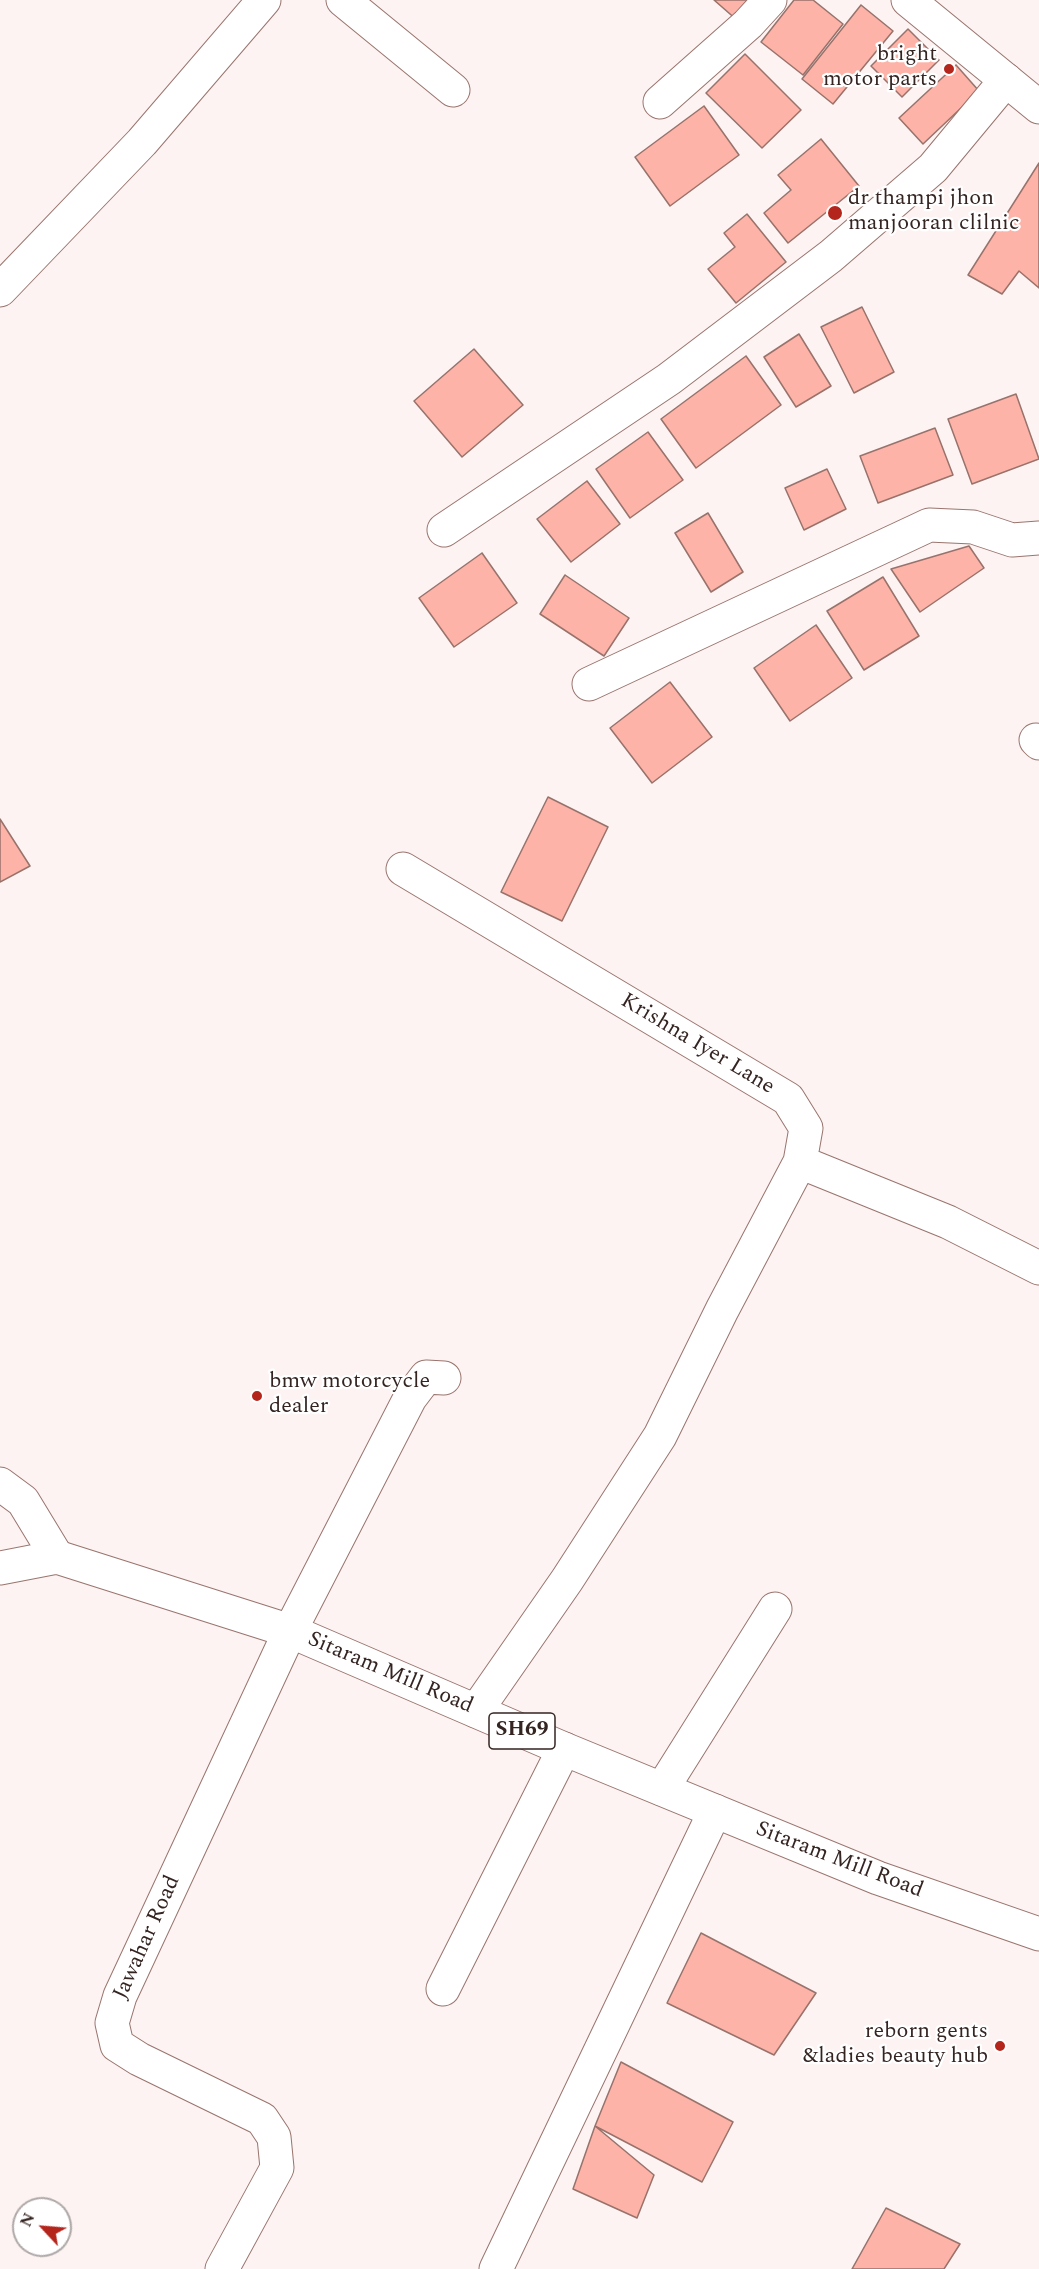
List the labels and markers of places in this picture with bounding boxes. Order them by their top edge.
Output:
place label: bright motor parts [823,43,937,94]
marker: bright motor parts [942,62,956,76]
place label: dr thampi jhon manjooran clilnic [848,187,1020,238]
marker: dr thampi jhon manjooran clilnic [826,204,844,222]
place label: bmw motorcycle dealer [269,1370,430,1422]
marker: bmw motorcycle dealer [250,1389,264,1403]
place label: reborn gents &ladies beauty hub [803,2020,988,2072]
marker: reborn gents &ladies beauty hub [993,2039,1007,2053]

